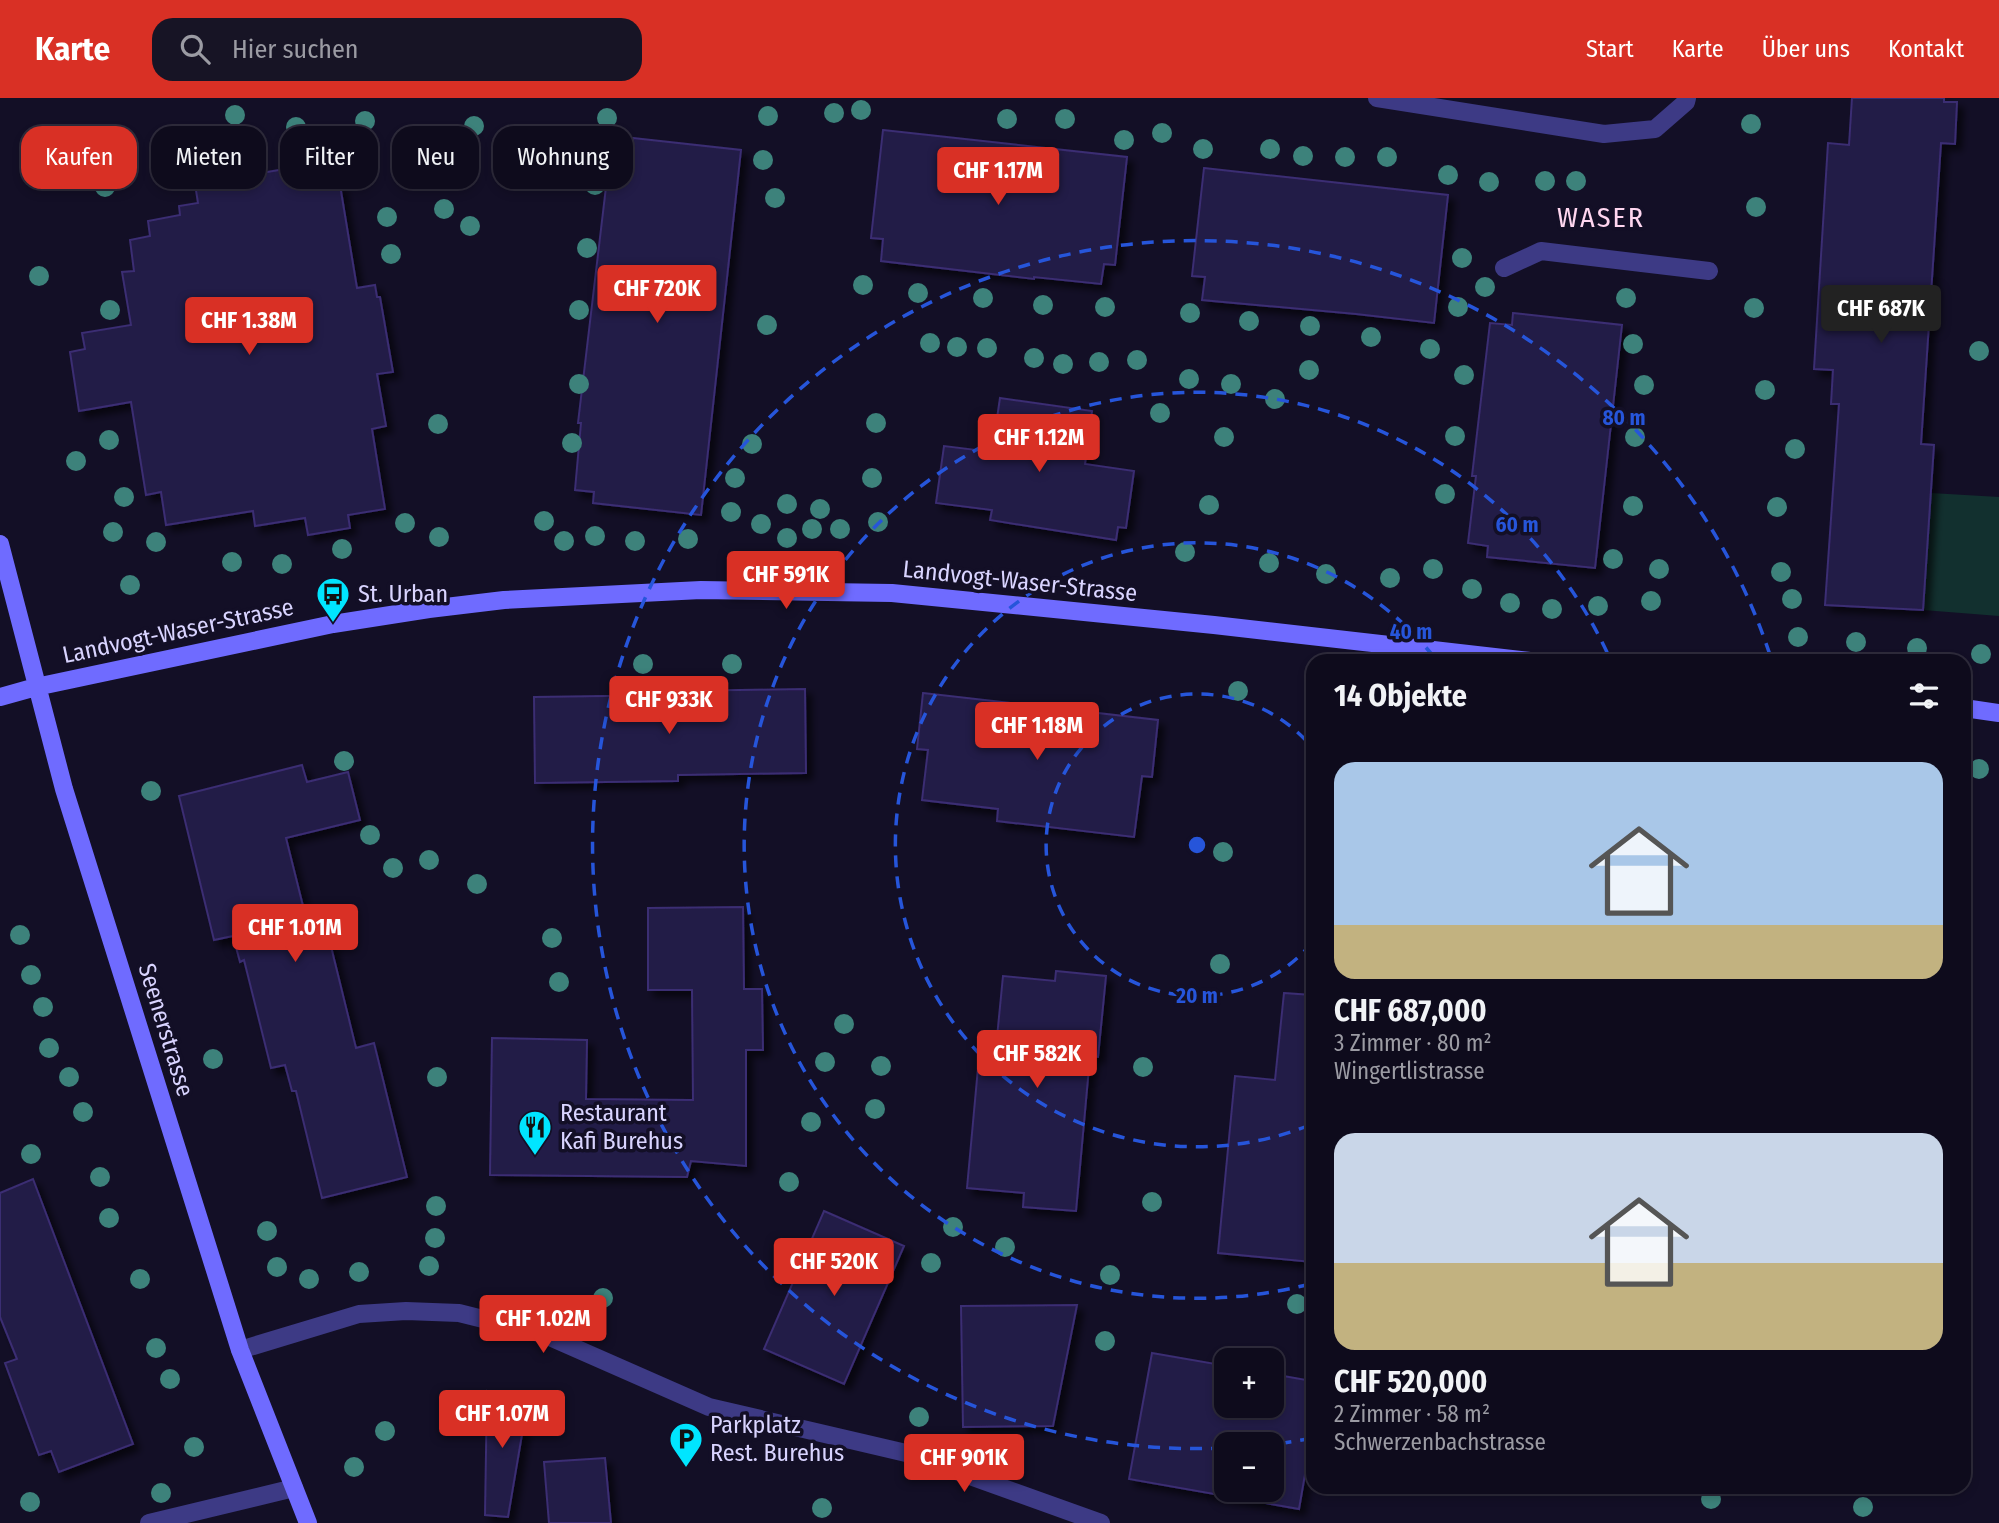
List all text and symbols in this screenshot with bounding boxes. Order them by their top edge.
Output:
search box [152,18,642,81]
text: Karte [35,29,110,69]
icon: search [176,30,214,68]
text: Hier suchen [232,34,359,65]
text: Start [1586,35,1634,63]
text: Karte [1672,35,1724,63]
text: Über uns [1762,35,1850,63]
text: Kontakt [1888,35,1964,63]
chip: Kaufen [21,126,137,189]
chip: Mieten [151,126,266,189]
chip: Filter [280,126,378,189]
chip: Neu [392,126,479,189]
chip: Wohnung [493,126,633,189]
pin: CHF 1.17M [918,148,1078,207]
text: CHF 1.17M [953,156,1043,184]
district label: WASER [1557,201,1645,234]
pin: CHF 720K [585,266,729,325]
text: CHF 720K [613,274,701,302]
pin: CHF 687K [1809,286,1953,345]
text: CHF 687K [1837,294,1925,322]
pin: CHF 1.38M [169,298,329,357]
text: CHF 1.38M [201,306,297,334]
text: 80 m [1603,405,1645,431]
pin: CHF 1.12M [959,414,1119,474]
text: CHF 1.12M [994,423,1084,451]
text: 60 m [1496,512,1538,538]
pin: CHF 591K [714,552,858,611]
street label: Landvogt-Waser-Strasse [901,555,1139,607]
text: CHF 591K [743,560,829,588]
bus stop icon: St. Urban [314,575,352,624]
place label: St. Urban [358,580,448,608]
street label: Landvogt-Waser-Strasse [60,593,296,669]
text: 40 m [1390,619,1432,645]
pin: CHF 933K [597,676,741,736]
icon: filters [1905,677,1943,715]
text: 14 Objekte [1334,678,1467,714]
text: CHF 933K [625,685,713,713]
pin: CHF 1.18M [957,702,1117,762]
text: CHF 1.18M [991,711,1083,739]
icon: home [1576,808,1702,934]
centre of rings [1185,833,1209,857]
pin: CHF 1.01M [215,904,375,964]
text: CHF 1.01M [248,913,342,941]
street label: Seenerstrasse [132,960,200,1100]
text: 20 m [1175,983,1218,1009]
text: CHF 687,000 [1334,993,1487,1029]
text: 3 Zimmer · 80 m² [1334,1029,1492,1057]
pin: CHF 582K [965,1030,1109,1090]
text: CHF 582K [993,1039,1081,1067]
text: Wingertlistrasse [1334,1057,1485,1085]
place label: Restaurant Kafi Burehus [560,1099,683,1155]
restaurant icon: Restaurant Kafi Burehus [516,1108,554,1157]
icon: home [1576,1179,1702,1305]
pin: CHF 520K [762,1238,906,1298]
text: CHF 520K [790,1247,878,1275]
pin: CHF 1.02M [463,1296,623,1355]
text: CHF 1.02M [495,1304,591,1332]
map controls [1214,1348,1284,1502]
button: + [1214,1348,1284,1418]
text: CHF 520,000 [1334,1364,1487,1400]
pin: CHF 1.07M [422,1390,582,1450]
text: CHF 1.07M [455,1399,549,1427]
text: 2 Zimmer · 58 m² [1334,1400,1490,1428]
place label: Parkplatz Rest. Burehus [710,1411,844,1467]
parking icon: Parkplatz Rest. Burehus [667,1420,705,1469]
text: Schwerzenbachstrasse [1334,1428,1546,1456]
button: − [1214,1432,1284,1502]
pin: CHF 901K [892,1434,1036,1494]
text: CHF 901K [920,1443,1008,1471]

